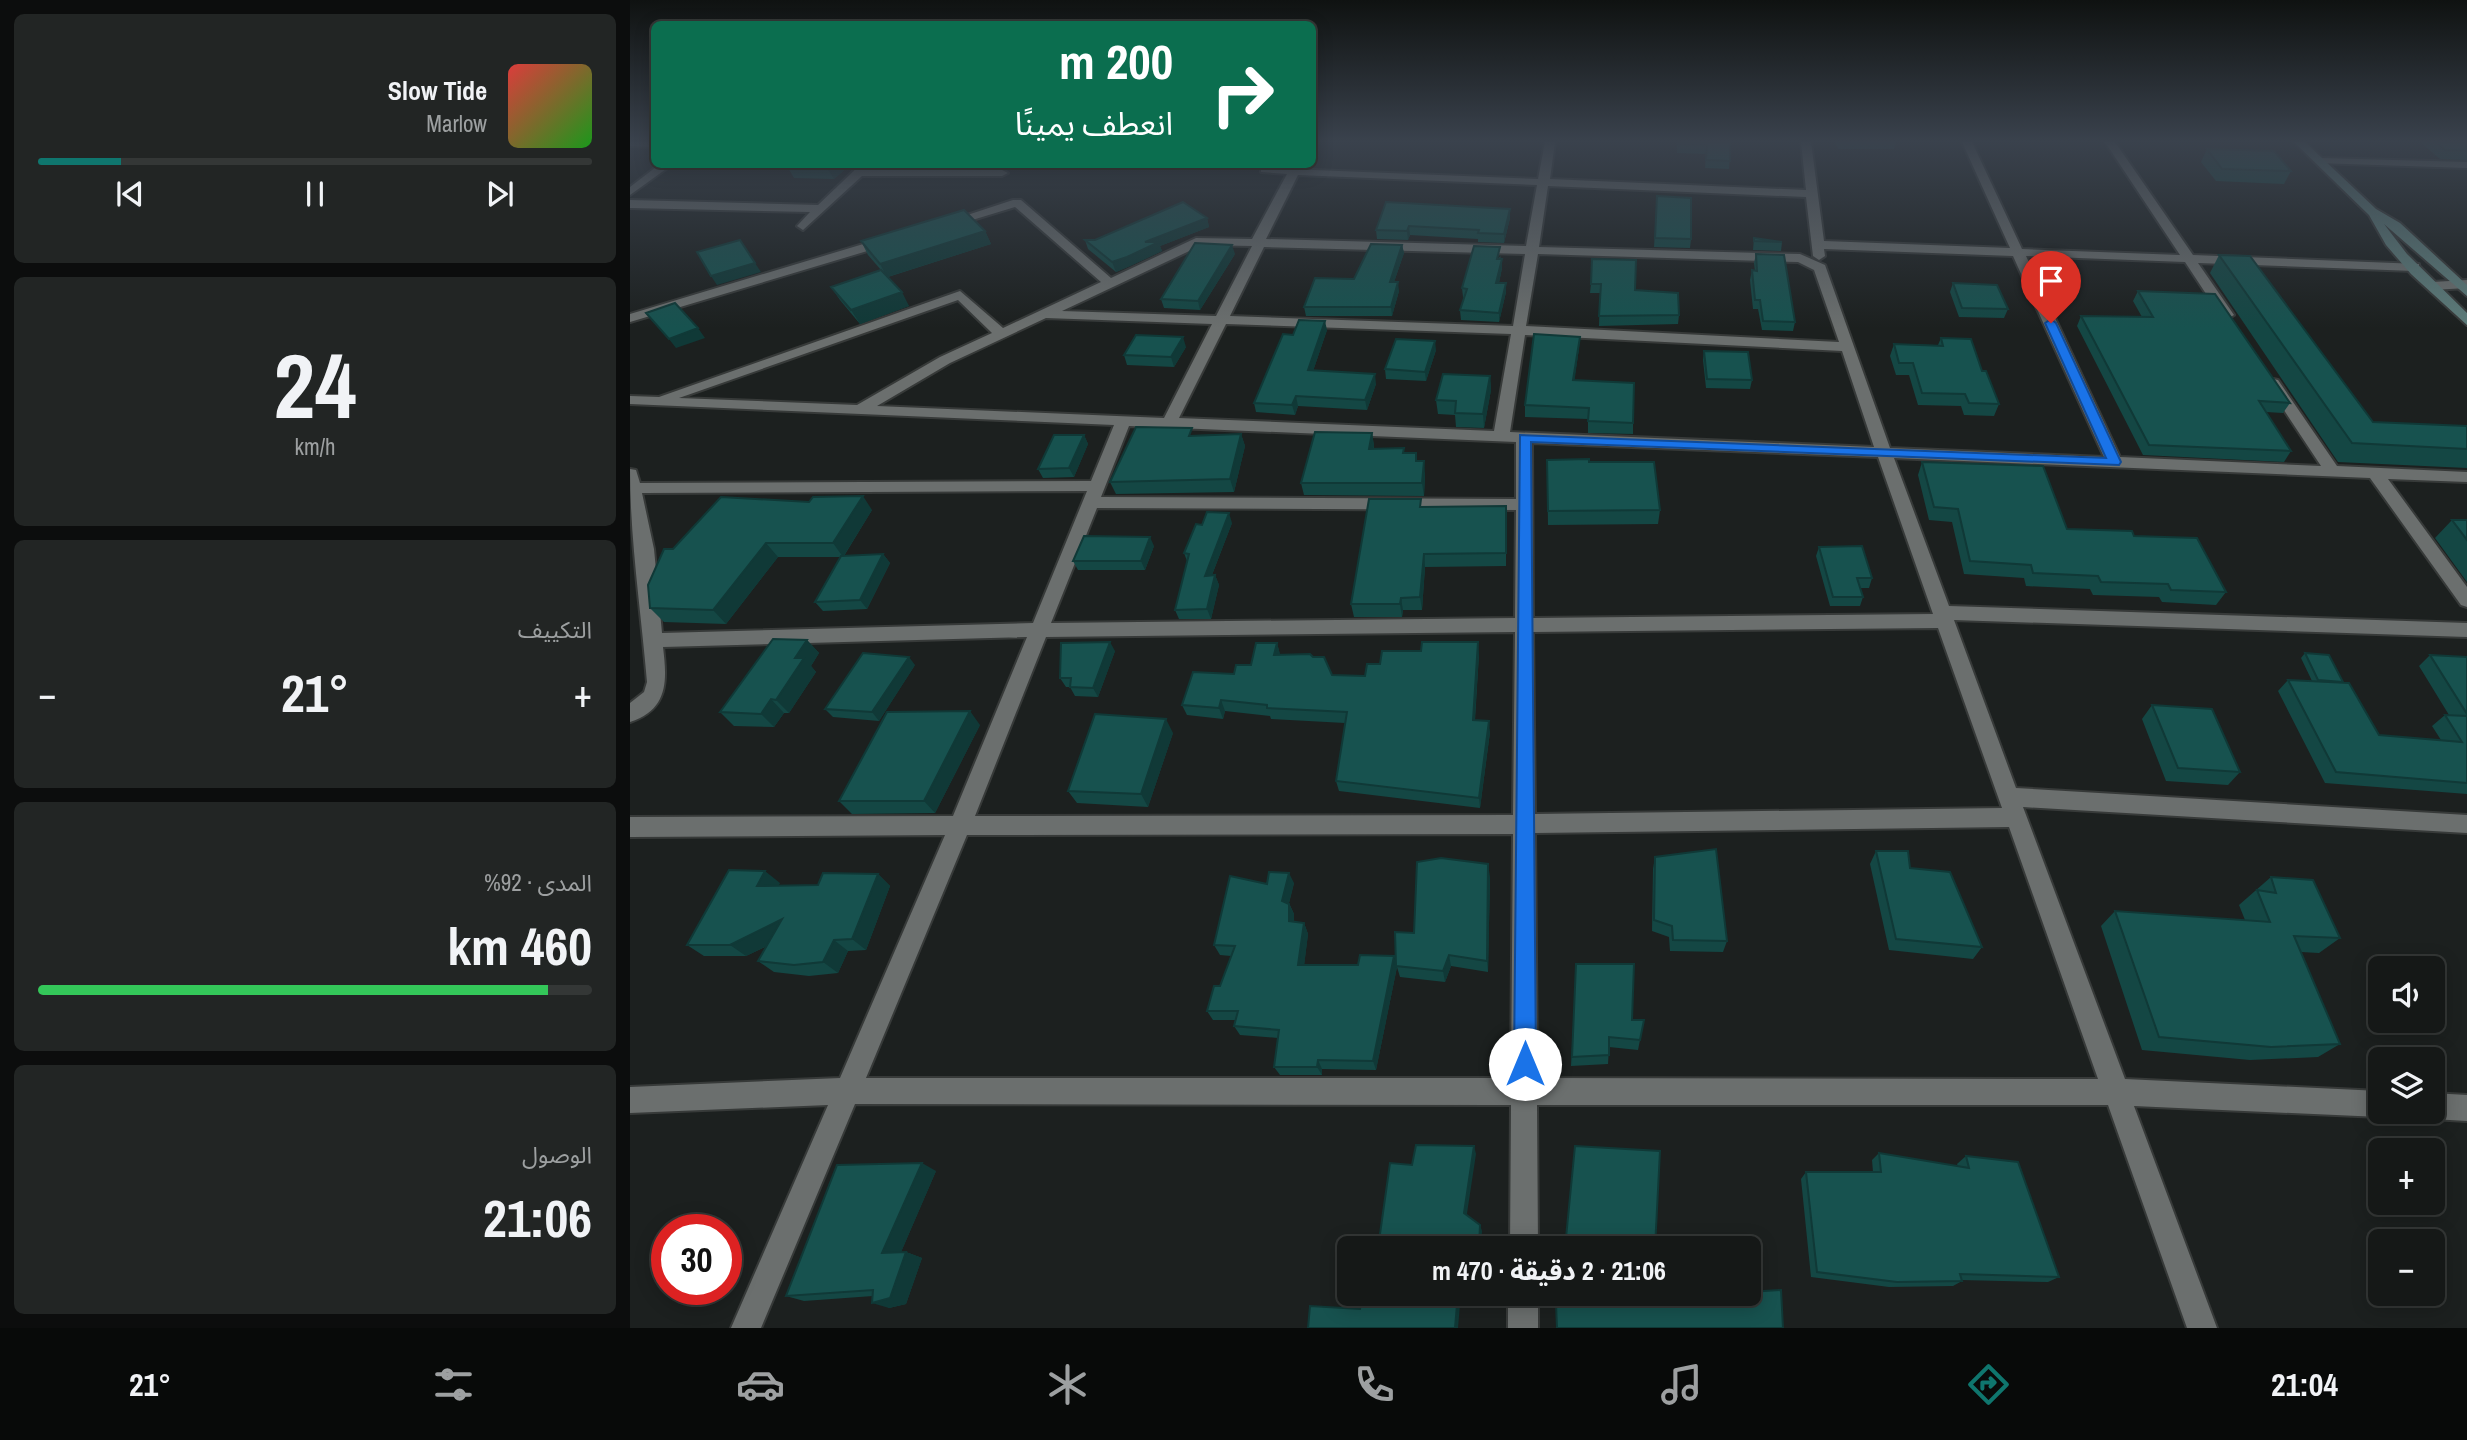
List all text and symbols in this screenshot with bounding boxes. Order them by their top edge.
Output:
text: 200 m [1059,28,1173,94]
icon: right [1197,49,1288,140]
text: Slow Tide [388,73,487,108]
text: انعطف يمينًا [1015,102,1173,145]
text: Marlow [426,108,487,139]
icon: previous [111,175,149,213]
icon: pause [296,175,334,213]
icon: next [481,175,519,213]
pin [2021,251,2081,323]
icon: arrive [2032,262,2070,300]
text: 24 [274,324,357,446]
text: km/h [295,431,335,462]
text: التكييف [518,614,592,645]
text: 21° [281,658,349,728]
text: − [38,668,56,719]
text: + [574,668,592,719]
text: المدى · 92% [484,867,592,898]
text: 460 km [447,911,592,981]
map controls [2368,956,2445,1306]
button: sound [2368,956,2445,1033]
position arrow [1488,1027,1562,1101]
button: layers [2368,1047,2445,1124]
button: + [2368,1138,2445,1215]
text: الوصول [522,1139,592,1170]
text: 21:06 [483,1183,592,1253]
speed limit sign: 30 [651,1214,742,1305]
button: − [2368,1229,2445,1306]
text: 21:06 · 2 دقيقة · 470 m [1432,1253,1666,1288]
icon: filters [429,1360,478,1409]
icon: car [736,1360,785,1409]
icon: climate [1043,1360,1092,1409]
icon: phone [1350,1360,1399,1409]
icon: music [1657,1360,1706,1409]
icon: directions [1964,1360,2013,1409]
text: 21° [129,1363,171,1406]
text: 21:04 [2271,1363,2338,1406]

